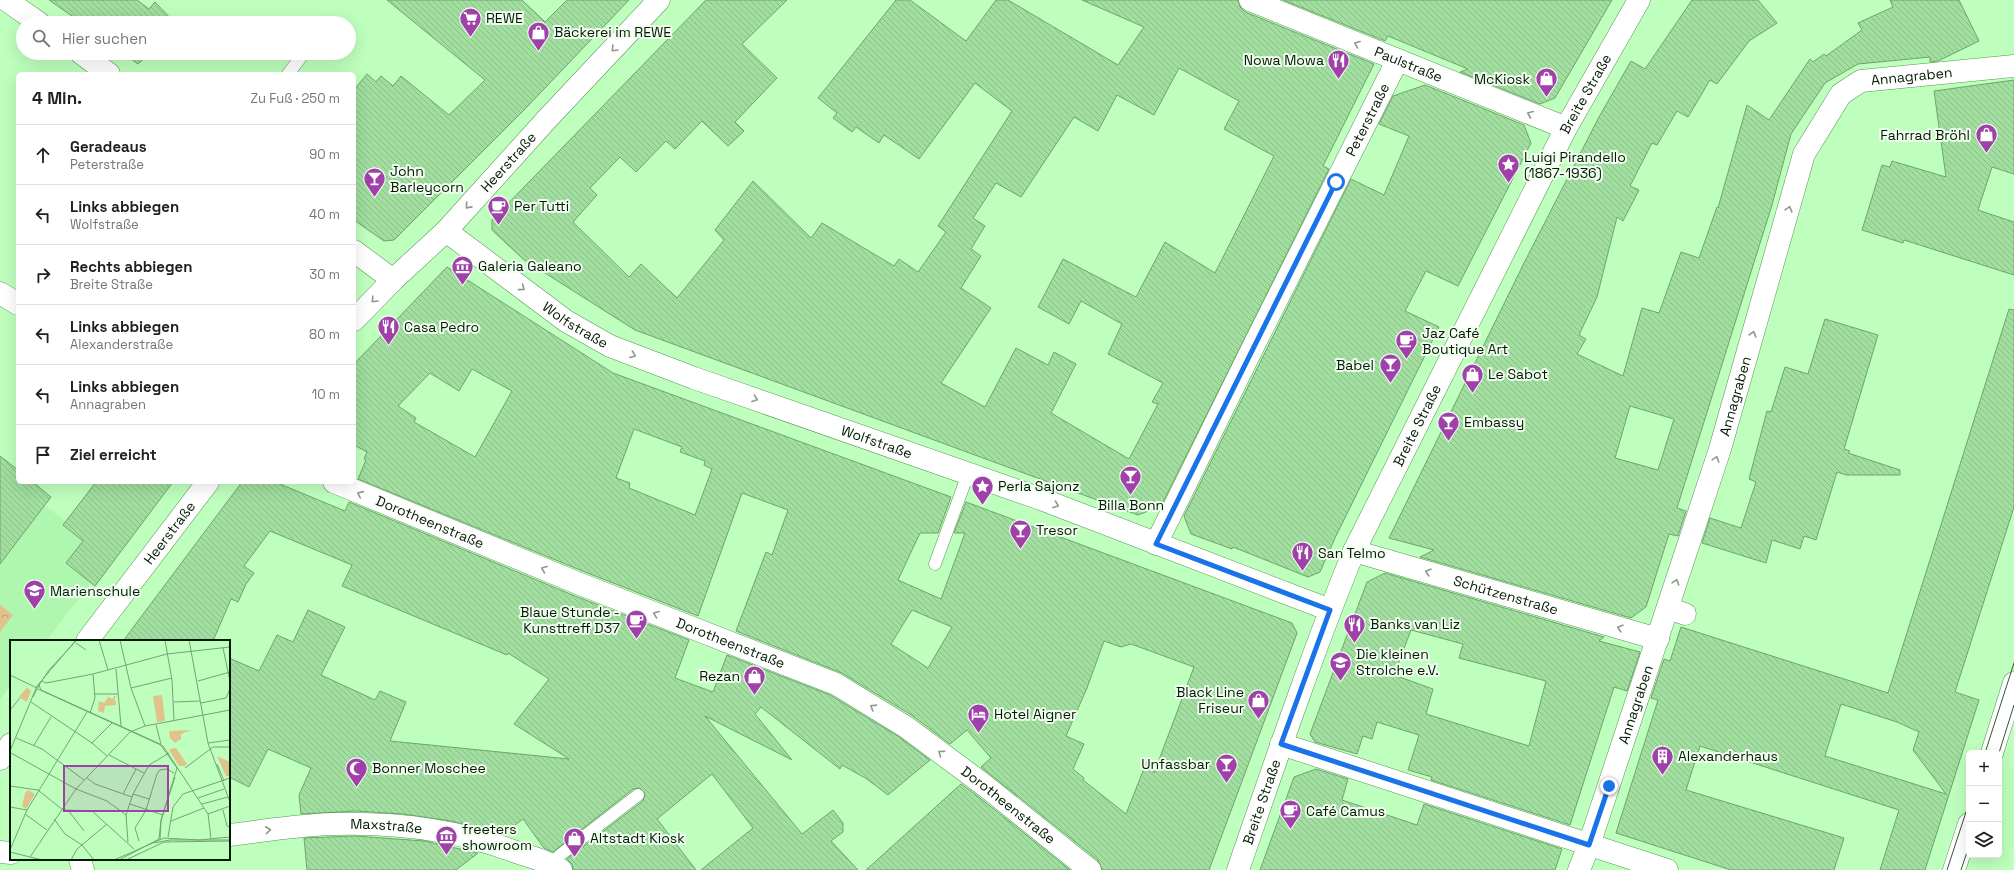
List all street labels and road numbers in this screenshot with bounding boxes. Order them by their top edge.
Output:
street label: Paulstraße [1372,42,1445,86]
street label: Breite Straße [1556,51,1615,137]
street label: Annagraben [1870,63,1953,89]
street label: Peterstraße [1341,80,1393,159]
street label: Heerstraße [477,128,540,196]
street label: Wolfstraße [539,298,611,352]
street label: Annagraben [1715,354,1755,438]
street label: Breite Straße [1389,381,1445,469]
street label: Wolfstraße [839,421,915,462]
street label: Dorotheenstraße [373,491,487,552]
street label: Heerstraße [140,498,199,568]
street label: Schützenstraße [1451,571,1560,619]
street label: Dorotheenstraße [674,613,788,672]
street label: Annagraben [1614,663,1657,746]
street label: Breite Straße [1238,757,1285,847]
street label: Dorotheenstraße [958,762,1059,848]
street label: Maxstraße [350,815,423,837]

